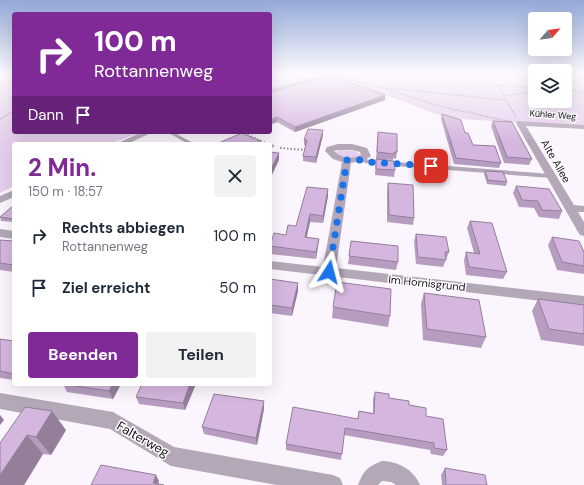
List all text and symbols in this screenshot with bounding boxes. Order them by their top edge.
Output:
north arrow [528,12,572,56]
map controls [528,12,572,108]
text: 100 m [94,23,177,60]
icon: right [28,28,80,80]
text: Rottannenweg [94,59,213,83]
button: layers [528,64,572,108]
icon: arrive [72,104,94,126]
text: Dann [28,105,64,125]
street label: Kühler Weg [529,107,577,123]
street label: Alte Allee [538,137,574,185]
pin [414,149,448,183]
text: 2 Min. [28,152,96,183]
button: close [214,155,256,197]
icon: arrive [420,155,442,177]
text: 150 m · 18:57 [28,183,103,200]
text: Rechts abbiegen [62,218,185,238]
icon: right [28,225,50,247]
text: 100 m [213,226,256,246]
text: Rottannenweg [62,238,148,255]
position arrow [308,251,350,293]
street label: Im Hornisgrund [388,272,466,294]
icon: arrive [28,277,50,299]
text: Ziel erreicht [62,278,151,298]
text: 50 m [219,278,256,298]
button: Beenden [28,332,138,378]
button: Teilen [146,332,256,378]
street label: Falterweg [114,417,172,461]

